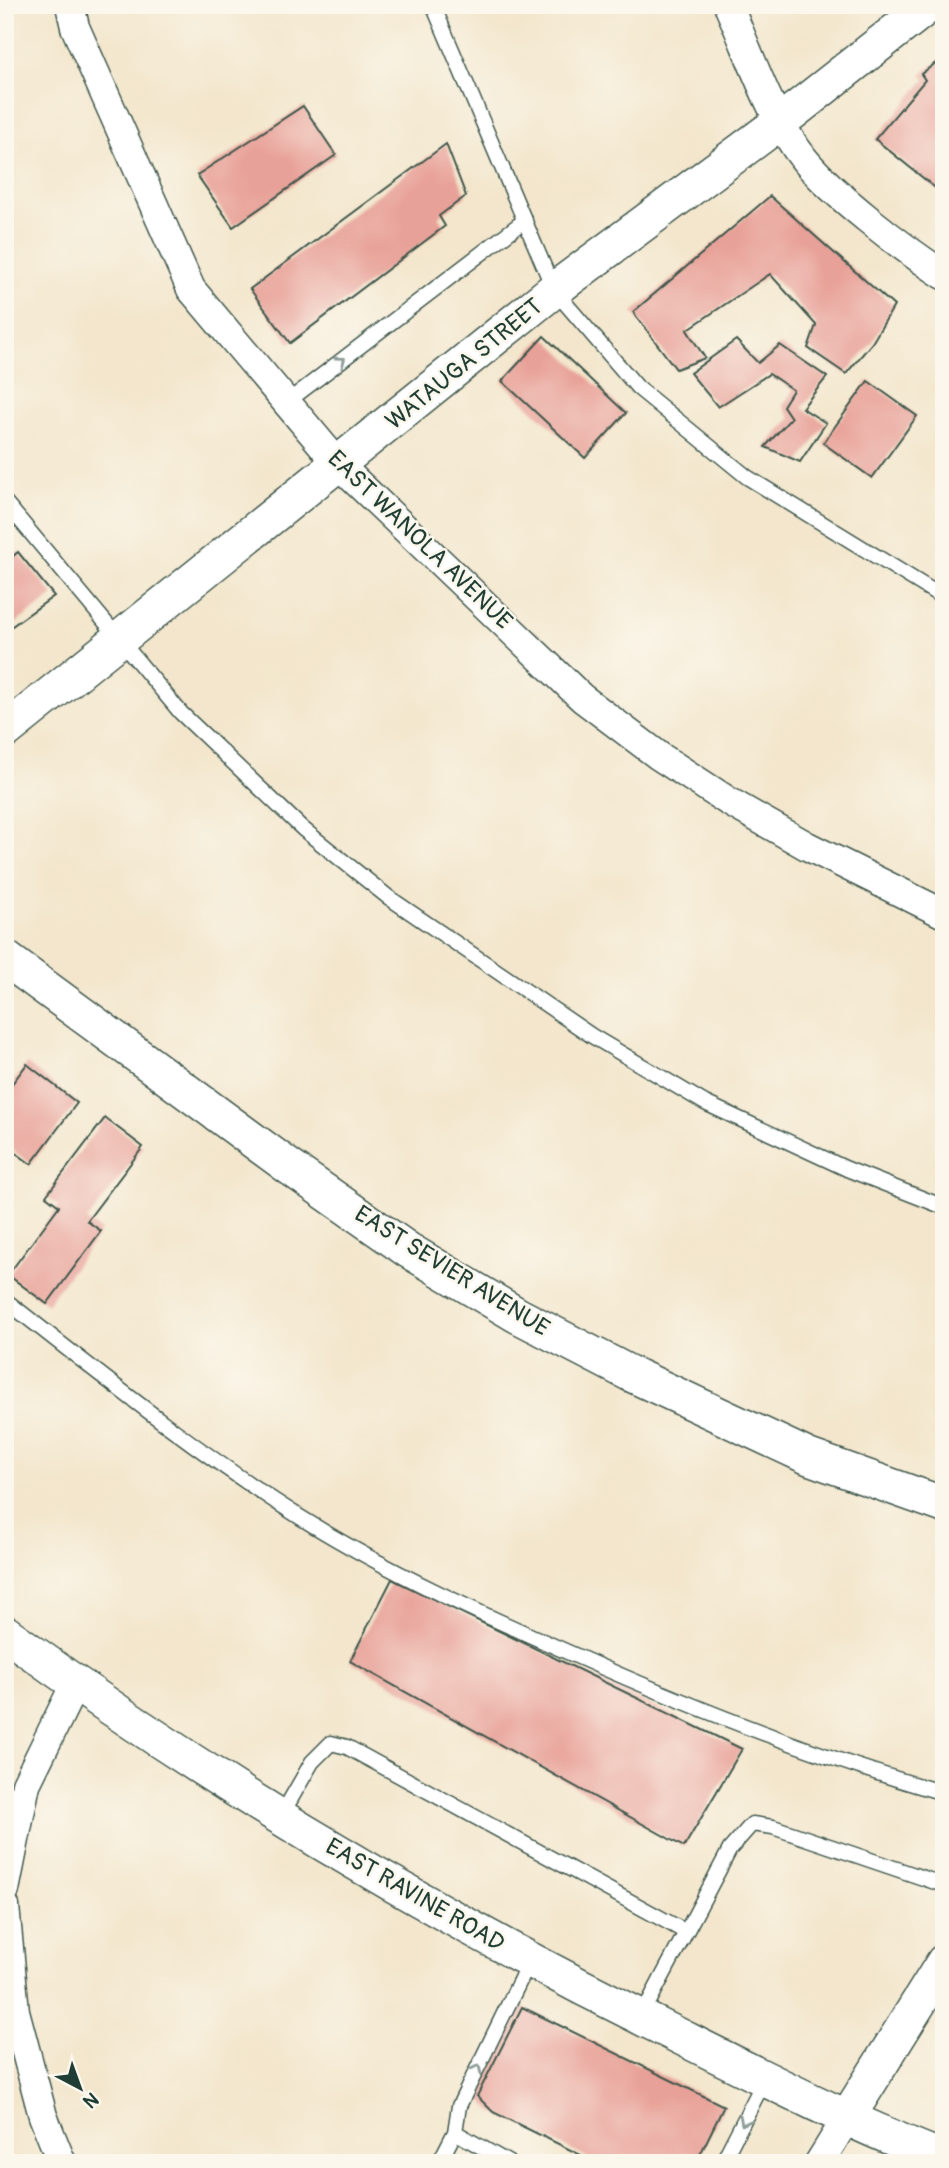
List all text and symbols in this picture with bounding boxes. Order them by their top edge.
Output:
street label: WATAUGA STREET [380,292,548,436]
one-way arrow [333,356,346,369]
street label: EAST WANOLA AVENUE [322,444,518,636]
street label: EAST SEVIER AVENUE [349,1199,555,1343]
street label: EAST RAVINE ROAD [320,1832,510,1958]
north arrow [46,2052,116,2122]
one-way arrow [468,2064,482,2076]
text: N [78,2087,103,2113]
one-way arrow [738,2114,752,2126]

